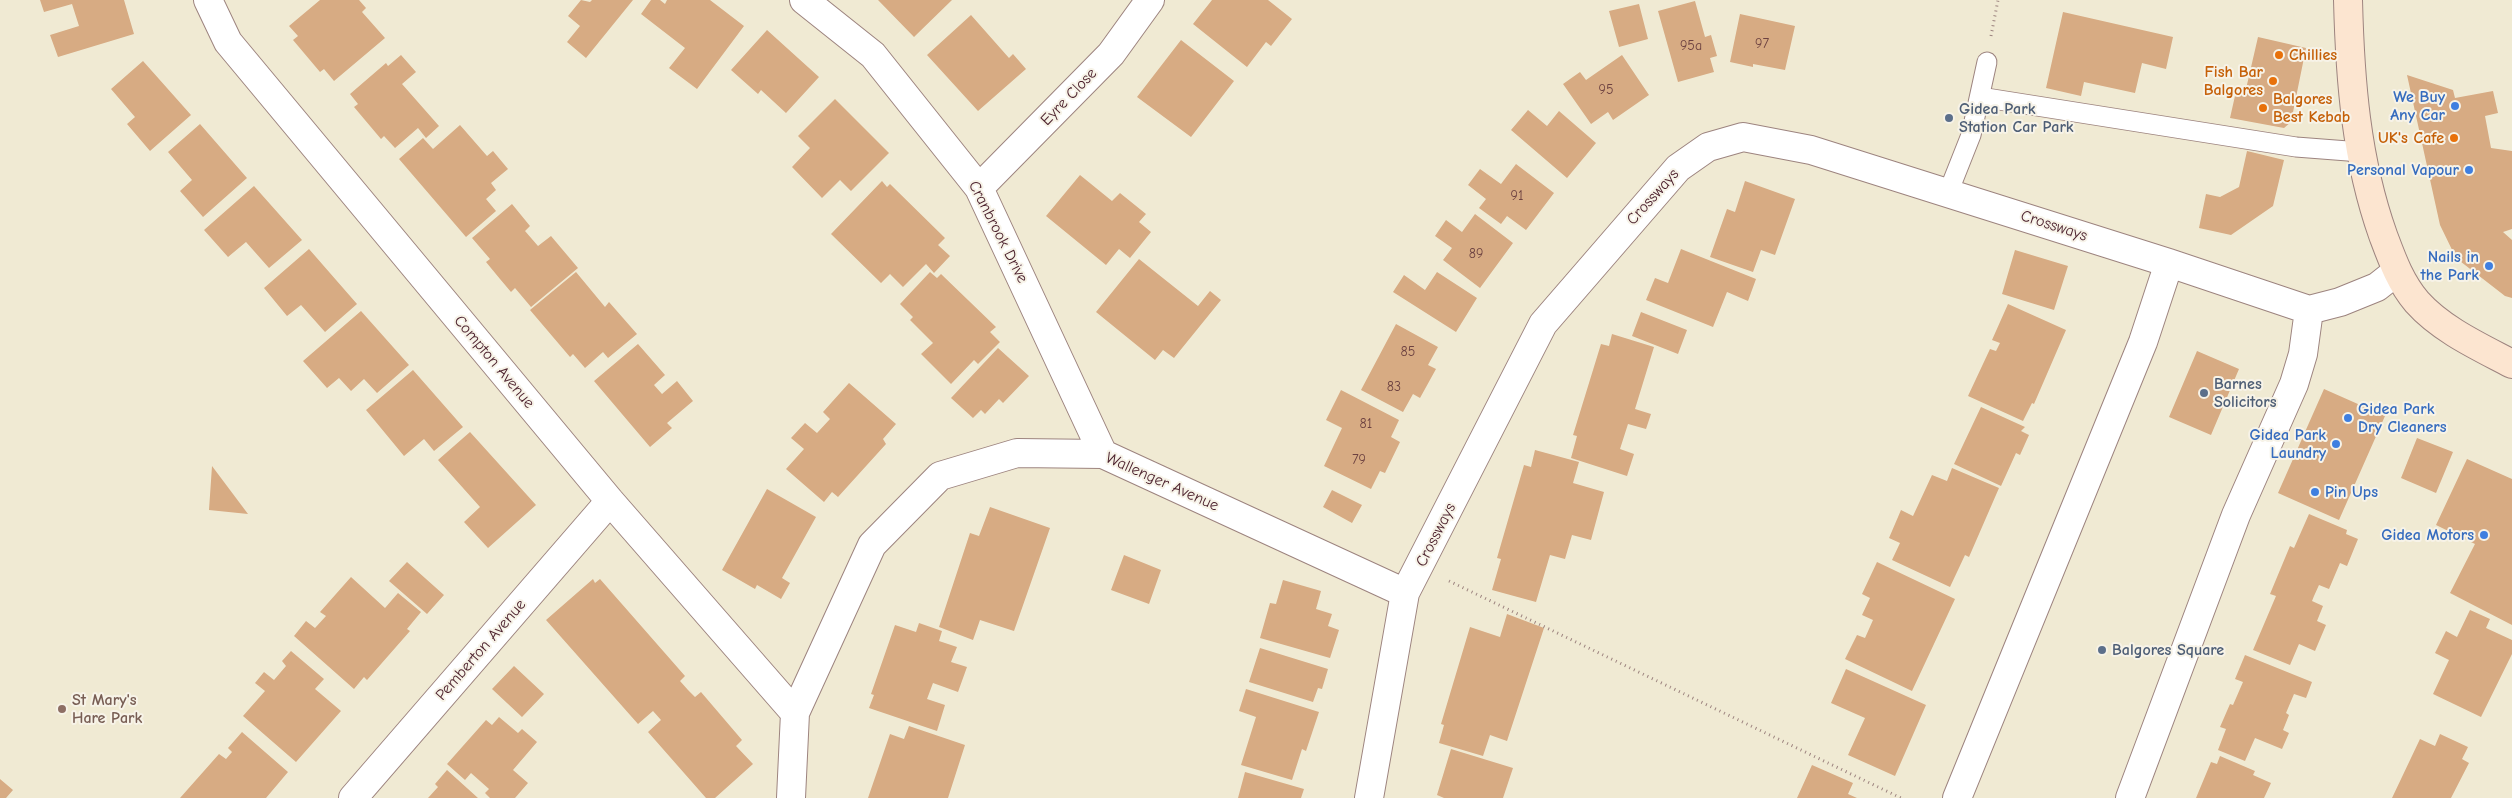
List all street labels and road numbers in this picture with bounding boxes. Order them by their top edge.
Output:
street label: Eyre Close [1037,64,1101,130]
street label: Crossways [1623,165,1683,229]
street label: Cranbrook Drive [964,178,1032,286]
street label: Crossways [2018,206,2090,246]
street label: Compton Avenue [450,312,538,412]
street label: Wallenger Avenue [1102,448,1222,516]
street label: Crossways [1412,500,1460,570]
street label: Pemberton Avenue [432,595,530,705]

